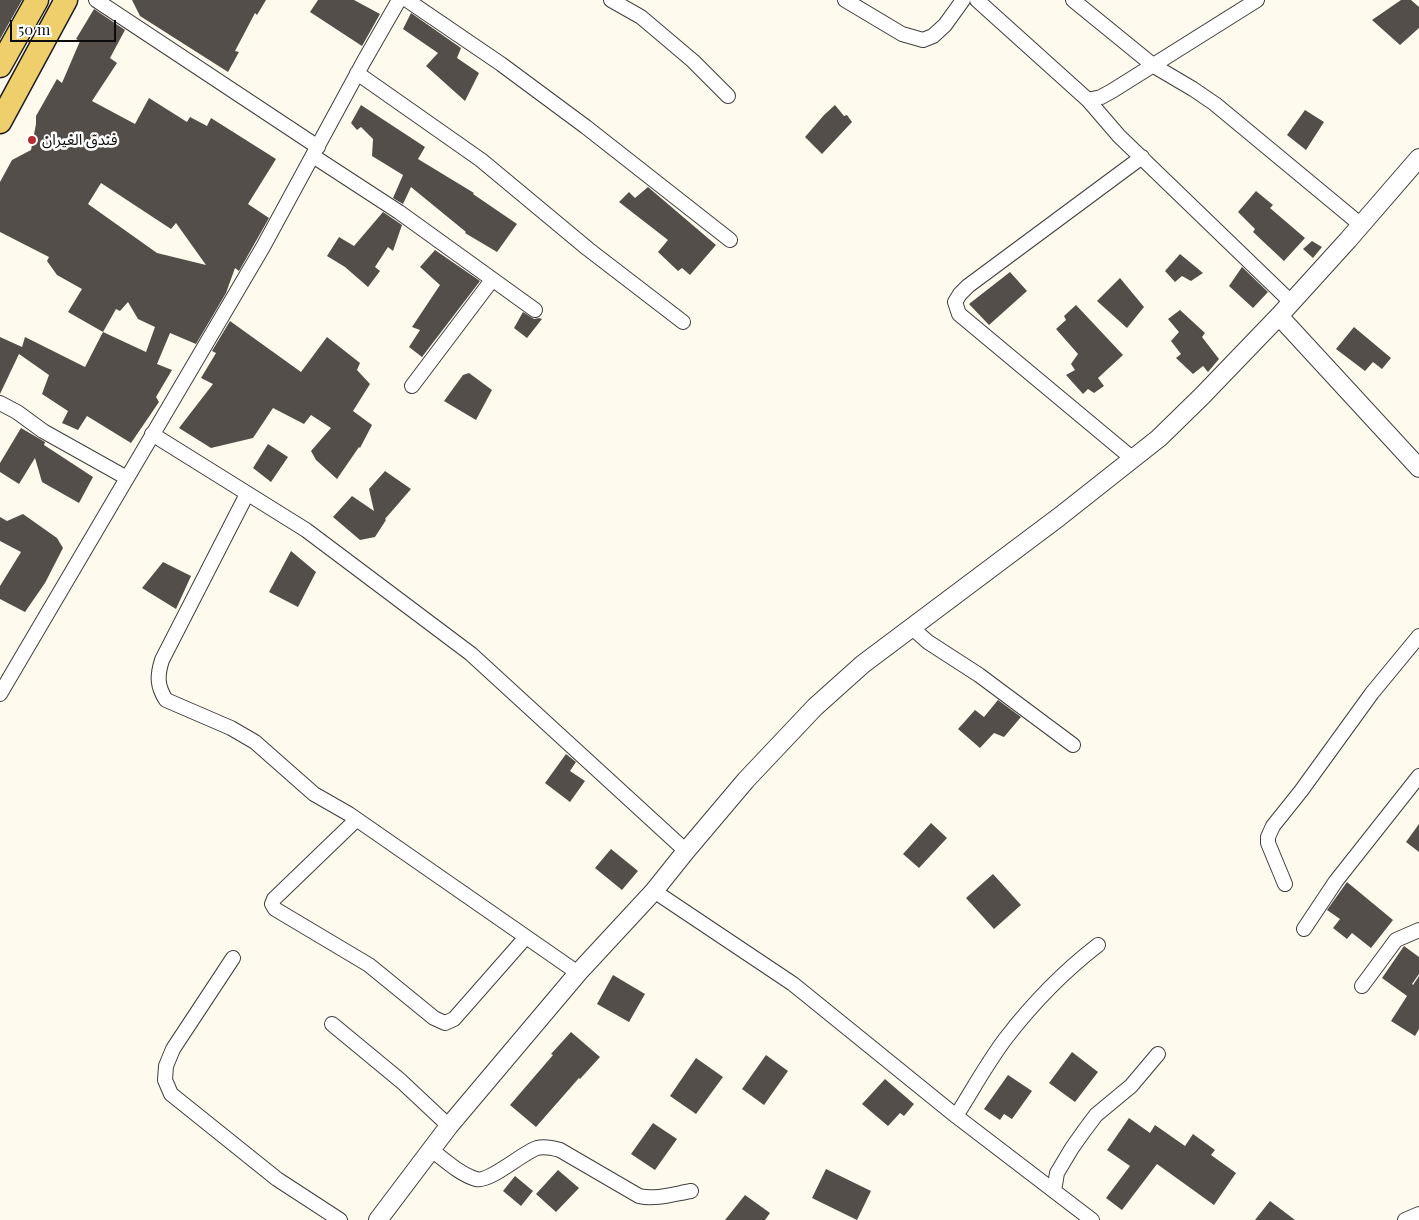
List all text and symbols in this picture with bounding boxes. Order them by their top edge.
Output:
scale bar [12,10,119,42]
text: 50 m [18,19,50,39]
place label: فندق الغيران [42,131,117,149]
marker: فندق الغيران [26,134,38,146]

